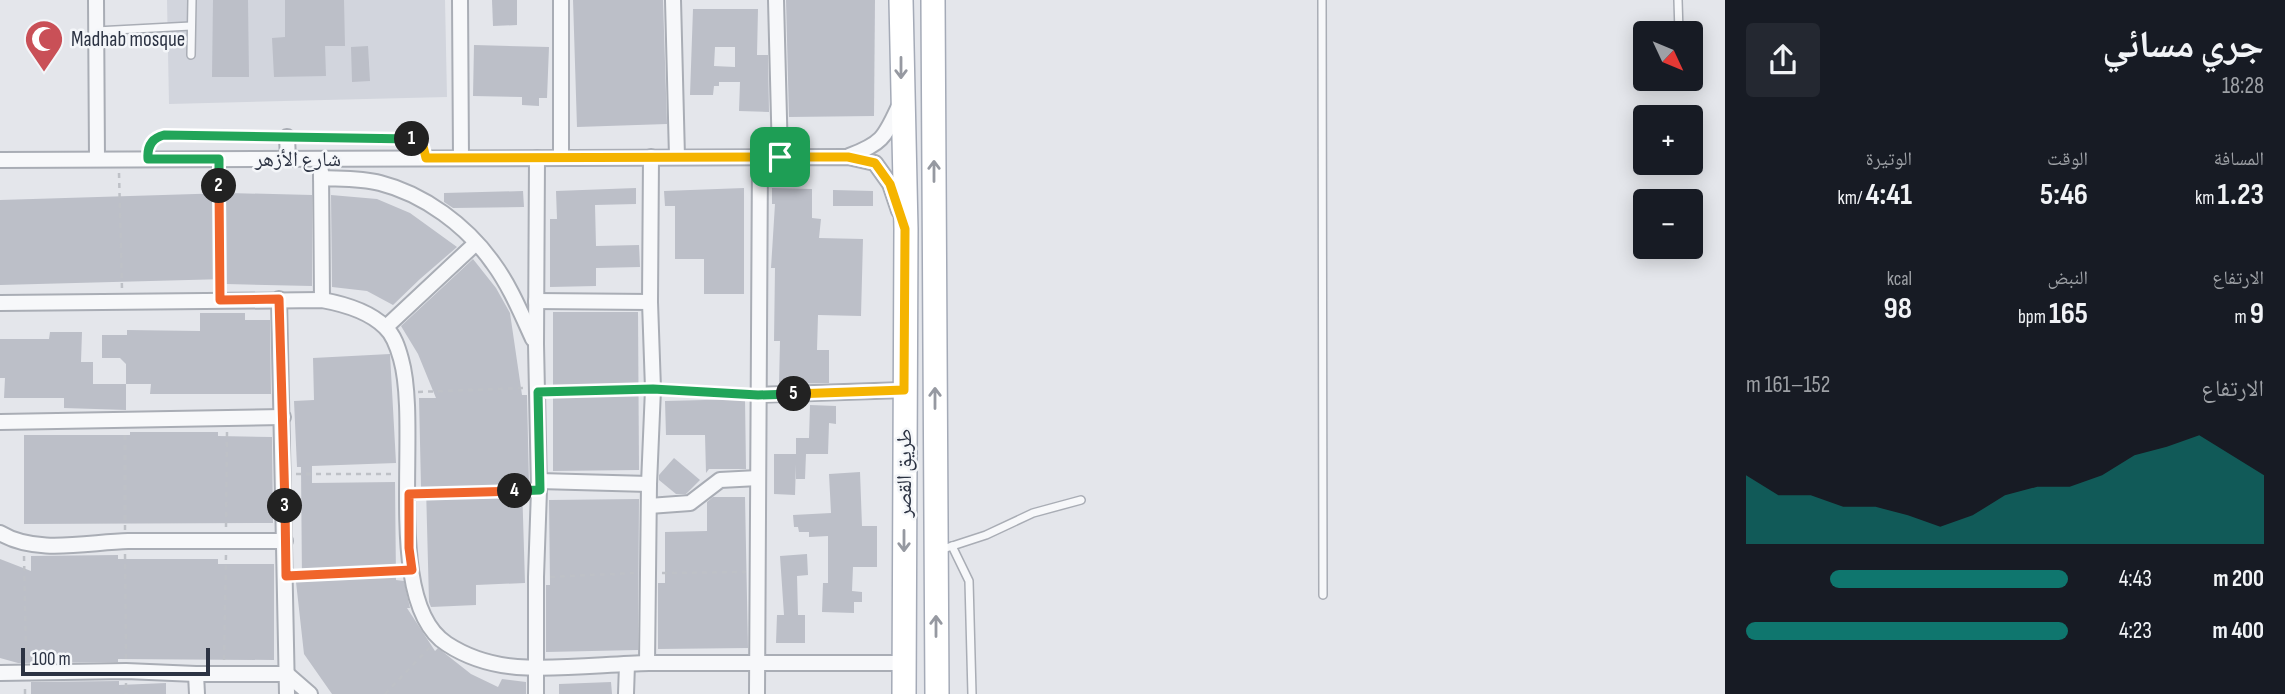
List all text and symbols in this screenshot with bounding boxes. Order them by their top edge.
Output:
mosque icon: Madhab mosque [23,18,65,73]
north arrow [1633,21,1703,91]
map controls [1633,21,1703,259]
button: share [1746,23,1820,97]
text: جري مسائي [2102,23,2264,68]
place label: Madhab mosque [71,27,185,52]
one-way arrow [895,56,908,79]
text: 18:28 [2222,72,2264,100]
button: + [1633,105,1703,175]
pin: 1 [394,122,430,156]
text: 1 [408,127,415,150]
pin [750,127,810,187]
icon: arrive [761,138,799,176]
street label: شارع الأزهر [254,147,341,172]
text: الوتيرة [1866,148,1912,171]
text: الوقت [2047,148,2088,171]
text: المسافة [2214,148,2264,171]
one-way arrow [927,160,941,183]
pin: 2 [202,168,236,204]
text: 2 [214,174,223,197]
text: 4:41 [1866,177,1912,213]
text: 5:46 [2040,177,2088,213]
text: 1.23 [2217,177,2264,213]
text: /km [1838,187,1866,210]
text: km [2195,187,2217,210]
button: − [1633,189,1703,259]
text: النبض [2047,267,2088,290]
text: الارتفاع [2212,267,2264,290]
text: kcal [1887,268,1912,291]
text: 98 [1884,291,1912,327]
text: 165 [2049,296,2088,332]
text: 9 [2250,296,2264,332]
text: bpm [2018,306,2049,329]
text: m [2235,306,2250,329]
text: 152–161 m [1746,371,1830,399]
text: الارتفاع [2201,375,2264,403]
pin: 5 [776,376,812,412]
text: 5 [789,382,798,405]
one-way arrow [928,387,942,410]
street label: طريق القصر [892,429,917,518]
pin: 4 [498,474,532,508]
text: 4 [510,479,519,502]
pin: 3 [268,489,302,524]
text: 3 [280,494,289,517]
one-way arrow [897,529,911,552]
text: 4:43 [2119,565,2152,593]
text: 200 m [2213,565,2264,593]
one-way arrow [929,615,943,638]
text: 4:23 [2119,617,2152,645]
text: 400 m [2213,617,2264,645]
scale bar [21,645,210,677]
text: 100 m [32,648,71,671]

